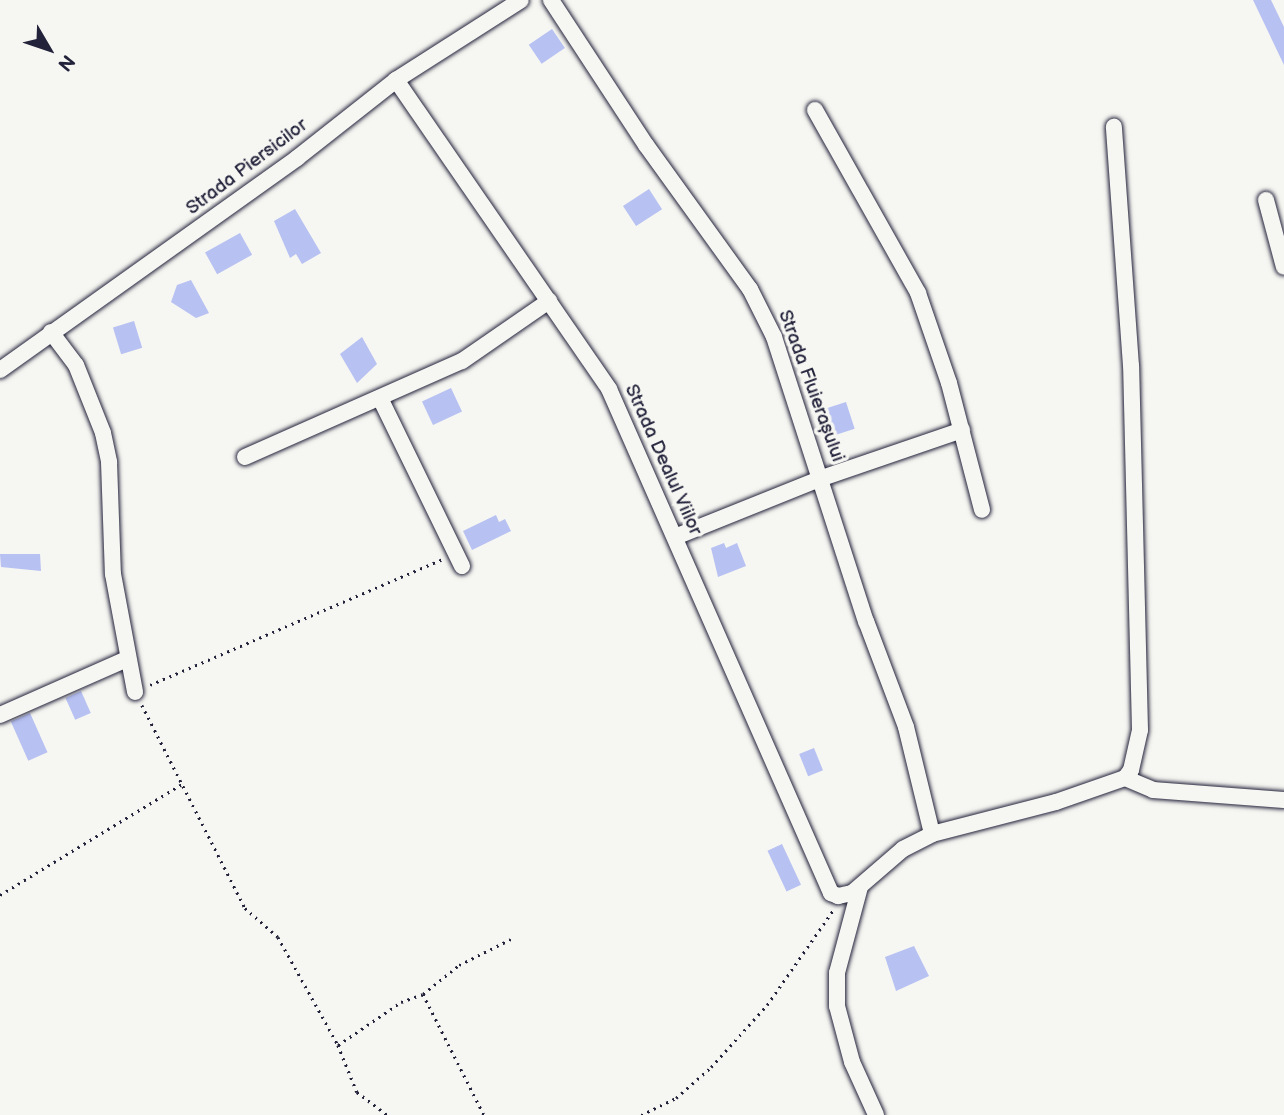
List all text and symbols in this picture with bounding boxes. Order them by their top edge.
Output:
north arrow [14,14,84,84]
text: N [52,50,79,75]
street label: Strada Piersicilor [182,114,312,220]
street label: Strada Fluierașului [773,307,849,465]
street label: Strada Dealul Viilor [619,381,707,539]

